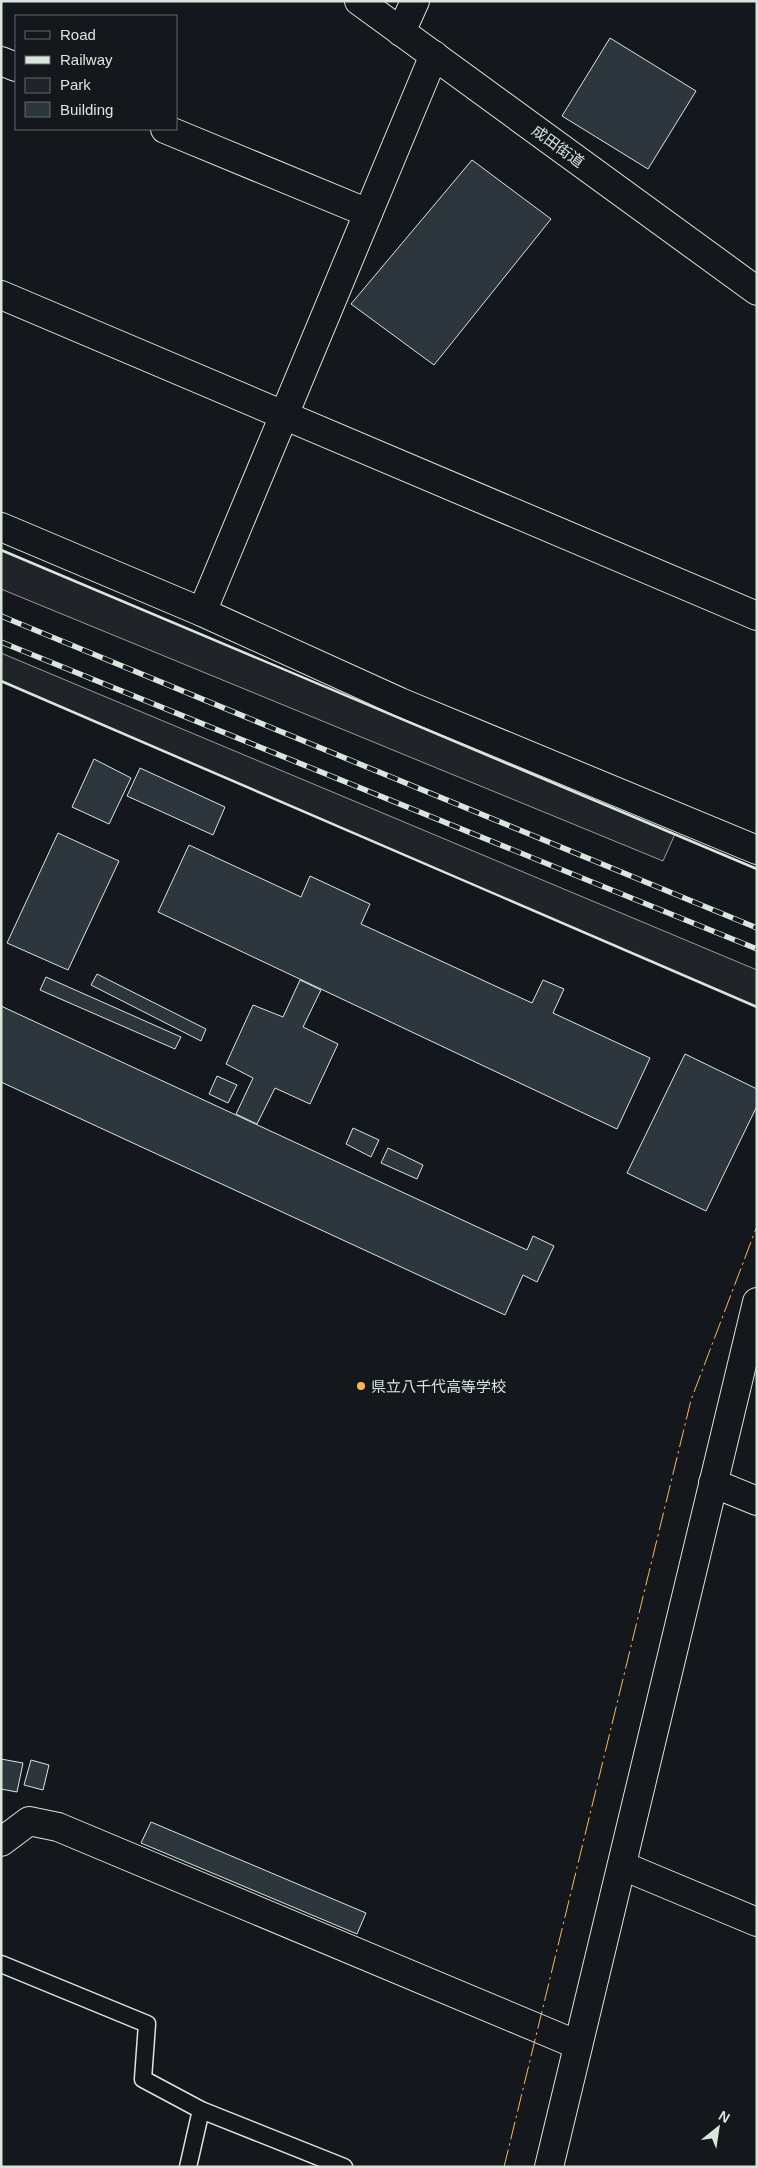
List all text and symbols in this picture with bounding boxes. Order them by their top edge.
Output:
legend [15,15,178,130]
text: Road [60,26,96,43]
text: Railway [60,51,113,68]
text: Park [60,76,91,93]
text: Building [60,101,113,118]
street label: 成田街道 [529,121,587,171]
place label: 県立八千代高等学校 [371,1378,506,1395]
marker: 県立八千代高等学校 [355,1380,367,1392]
north arrow [693,2103,743,2153]
text: N [716,2107,733,2126]

